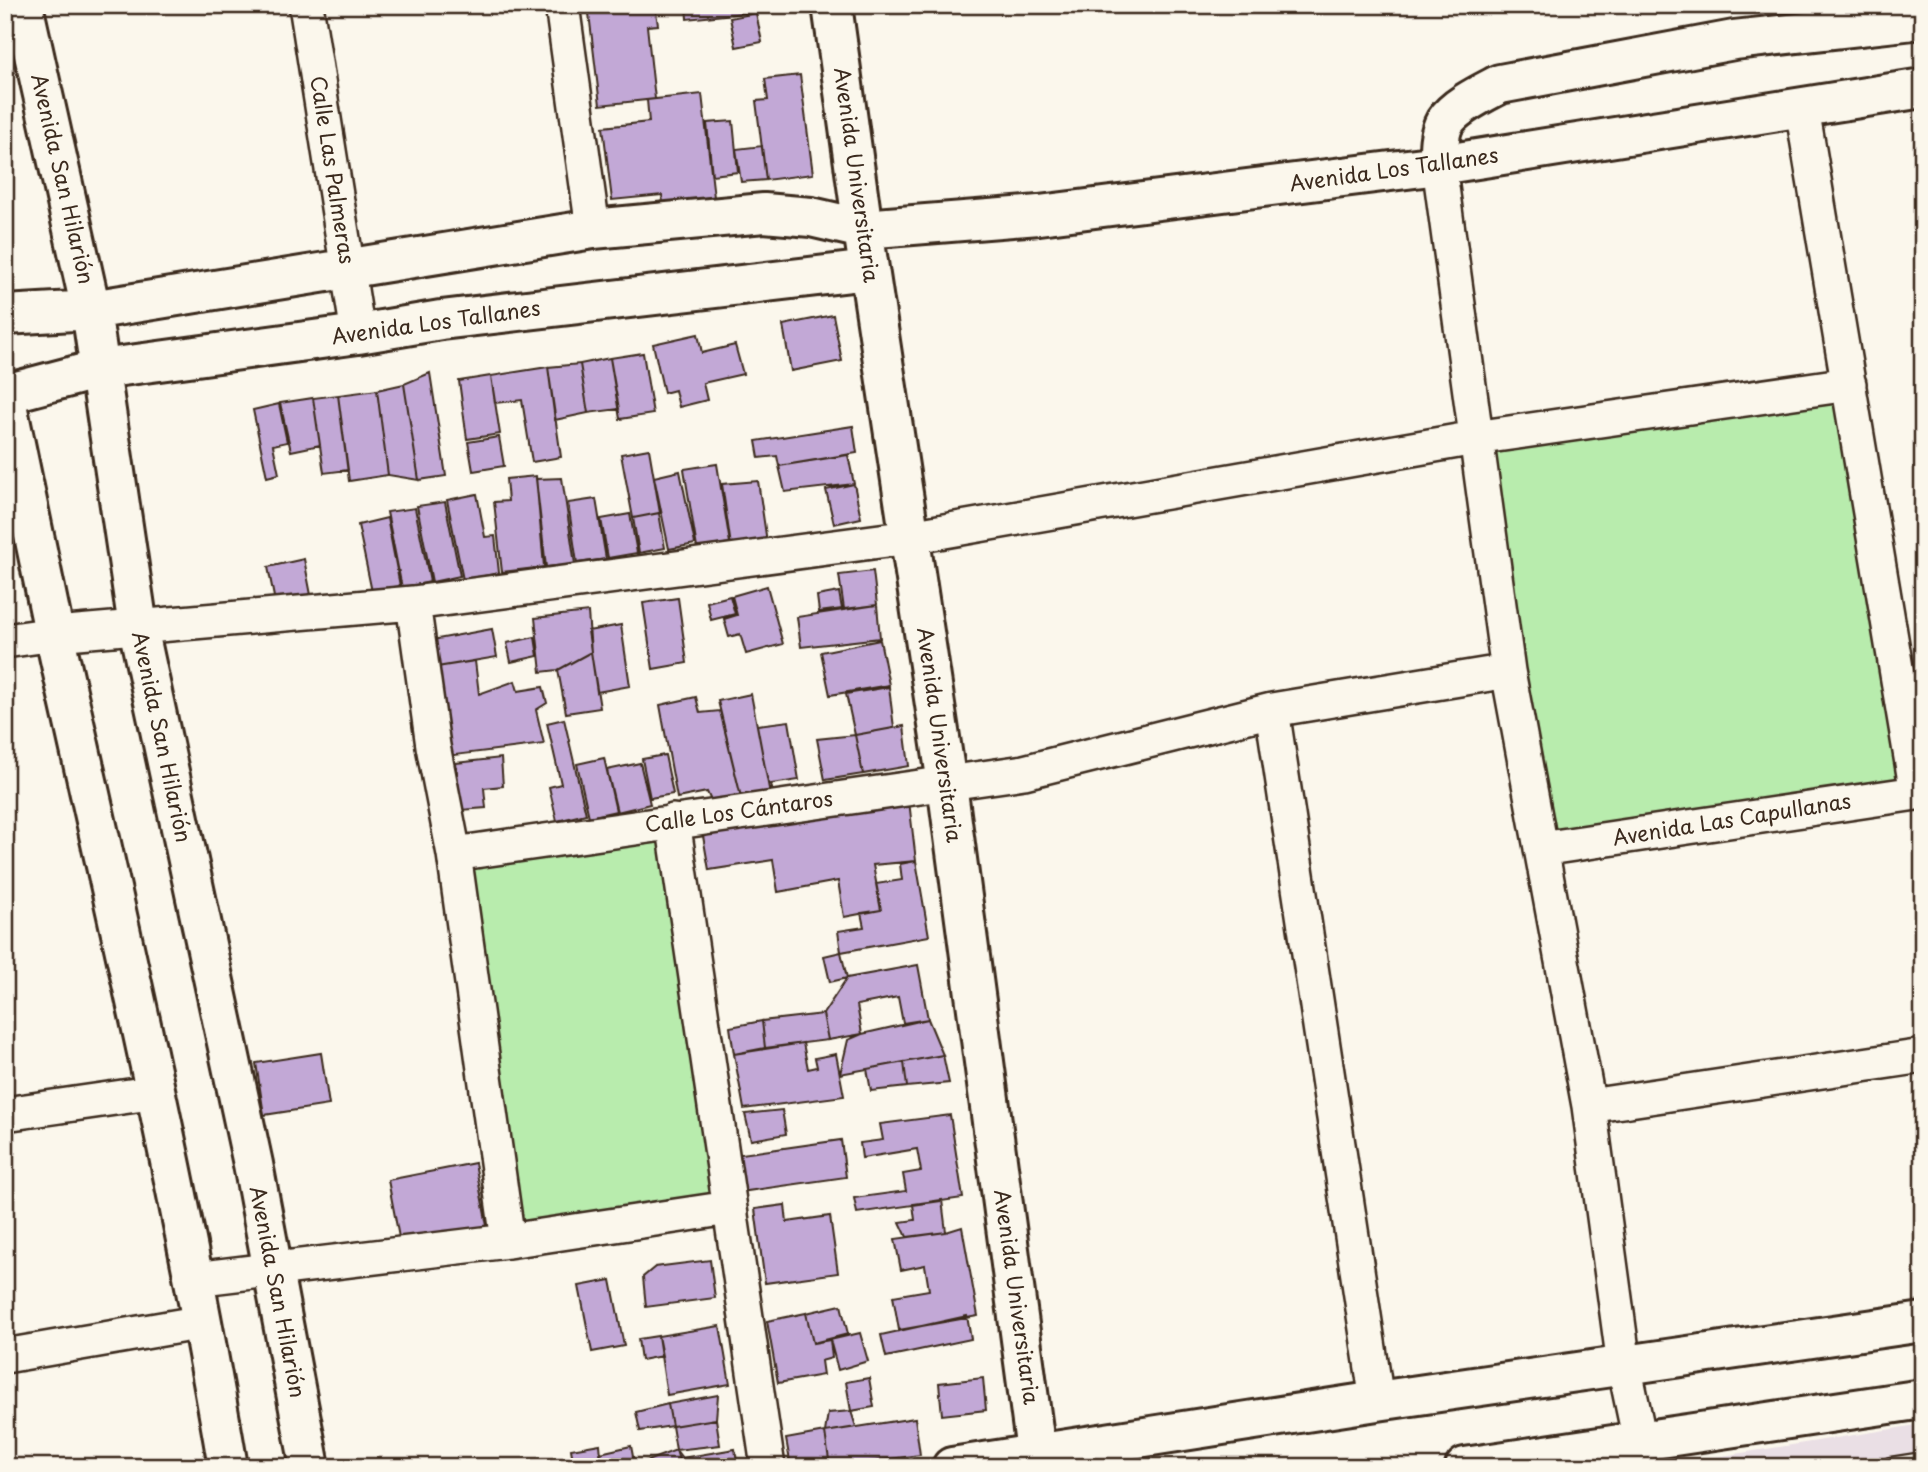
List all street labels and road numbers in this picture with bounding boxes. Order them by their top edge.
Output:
street label: Avenida Universitaria [827,65,889,285]
street label: Avenida San Hilarión [24,70,104,287]
street label: Calle Las Palmeras [303,73,365,266]
street label: Avenida Los Tallanes [1287,138,1500,199]
street label: Avenida Los Tallanes [329,291,542,352]
street label: Avenida Universitaria [910,625,972,845]
street label: Avenida San Hilarión [125,628,201,845]
street label: Calle Los Cántaros [643,781,835,839]
street label: Avenida Las Capullanas [1610,783,1853,853]
street label: Avenida San Hilarión [243,1183,315,1400]
street label: Avenida Universitaria [987,1187,1049,1407]

